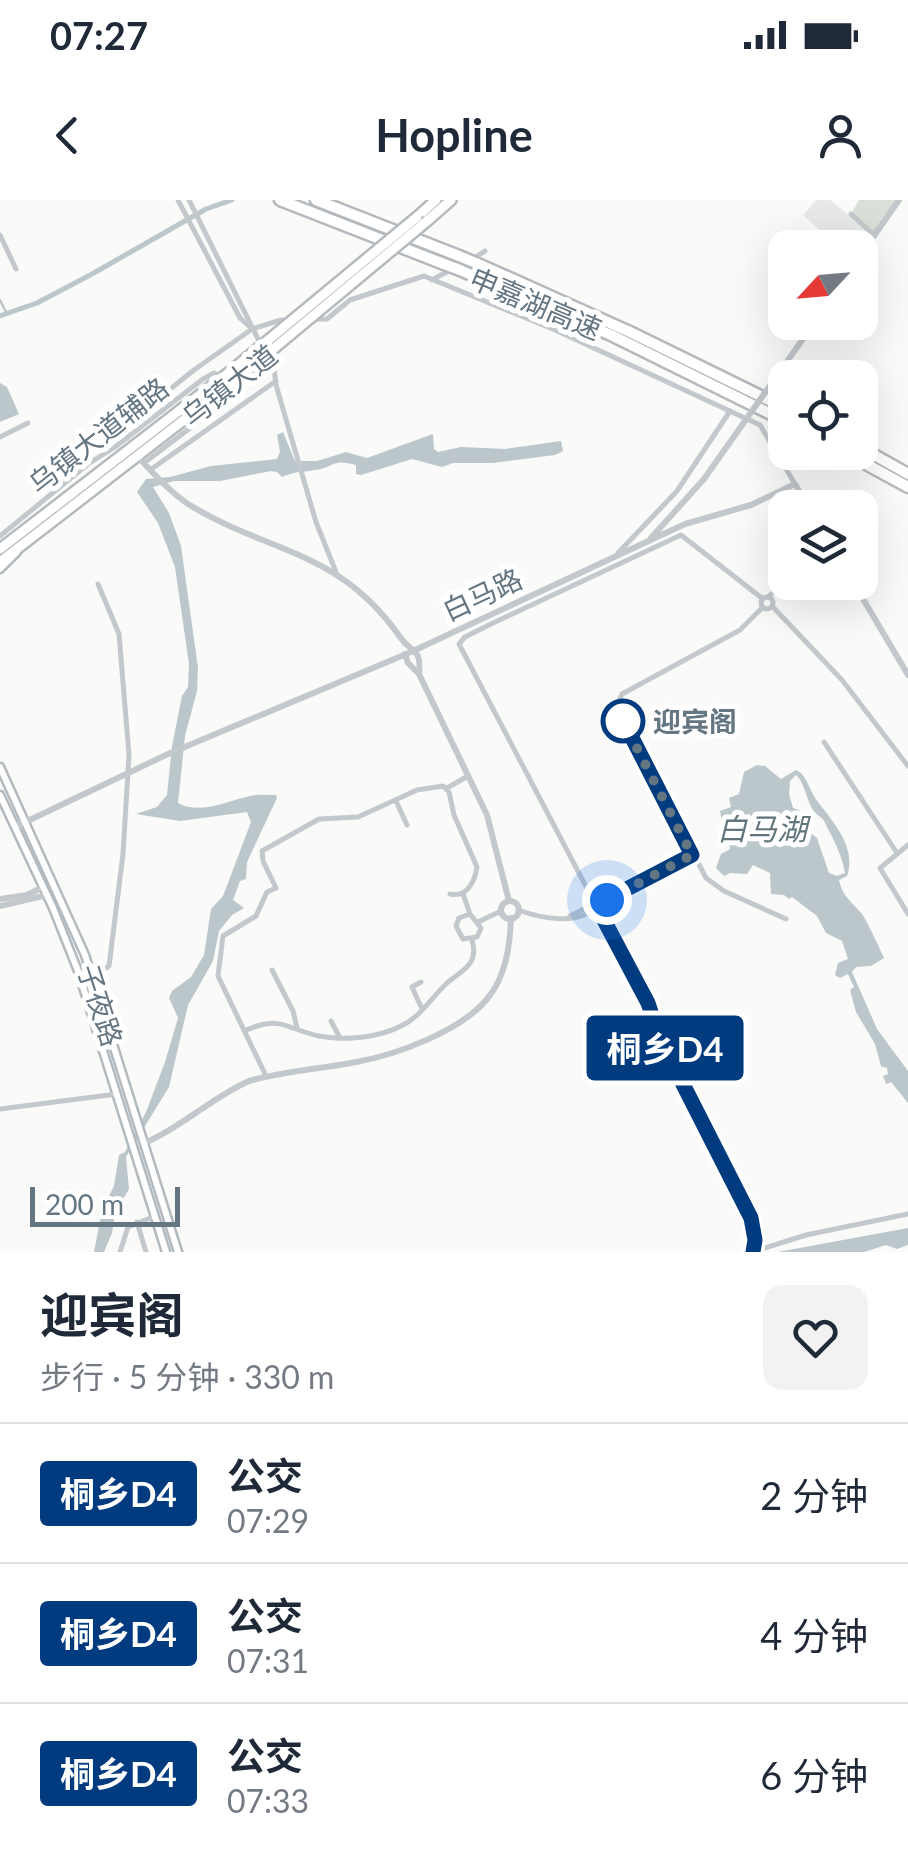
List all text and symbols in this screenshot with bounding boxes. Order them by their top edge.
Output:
text: 07:27 [50,12,148,58]
icon: back [40,108,95,163]
text: Hopline [375,108,533,162]
icon: person [813,108,868,163]
north arrow [768,230,878,340]
map controls [768,230,878,600]
street label: 申嘉湖高速 [465,260,607,346]
street label: 乌镇大道 [174,337,284,433]
button: locate [768,360,878,470]
street label: 乌镇大道辅路 [21,370,175,500]
button: layers [768,490,878,600]
street label: 白马路 [437,561,527,627]
marker: 迎宾阁 [602,700,644,742]
place label: 迎宾阁 [653,704,737,738]
water label: 白马湖 [717,810,811,846]
your location [582,875,632,925]
street label: 子夜路 [72,960,130,1050]
line badge: 桐乡D4 [595,1016,735,1080]
text: 桐乡D4 [607,1027,723,1069]
scale bar [30,1182,180,1226]
text: 200 m [45,1187,124,1221]
button: heart [763,1285,868,1390]
text: 迎宾阁 [40,1286,184,1343]
text: 步行 · 5 分钟 · 330 m [40,1357,334,1396]
text: 公交 [227,1452,303,1498]
text: 桐乡D4 [60,1472,177,1514]
text: 2 分钟 [760,1472,868,1518]
text: 07:29 [227,1501,309,1540]
text: 公交 [227,1592,303,1638]
text: 桐乡D4 [60,1612,177,1654]
text: 4 分钟 [760,1612,868,1658]
text: 07:31 [227,1641,309,1680]
text: 公交 [227,1732,303,1778]
text: 桐乡D4 [60,1752,177,1794]
text: 6 分钟 [760,1752,868,1798]
text: 07:33 [227,1781,309,1820]

